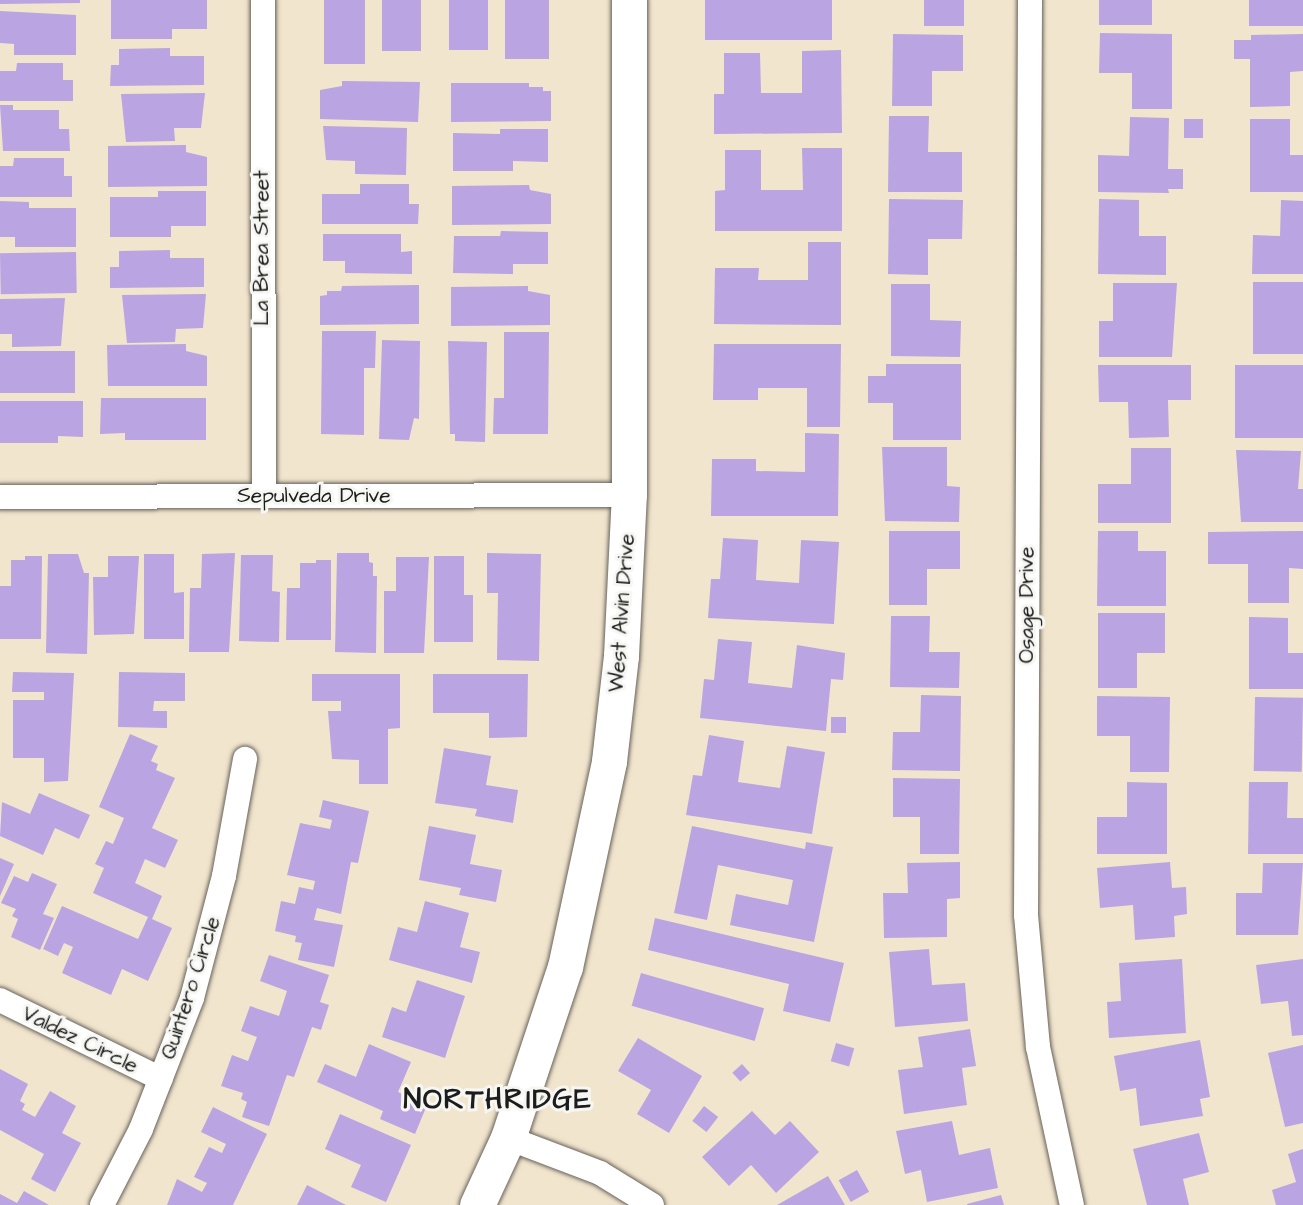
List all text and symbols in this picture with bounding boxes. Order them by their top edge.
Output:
street label: La Brea Street [249,170,275,326]
street label: Sepulveda Drive [237,483,391,509]
street label: West Alvin Drive [604,533,640,693]
street label: Osage Drive [1014,547,1040,663]
street label: Quintero Circle [156,913,226,1063]
street label: Valdez Circle [18,1001,142,1079]
district label: NORTHRIDGE [405,1083,591,1117]

